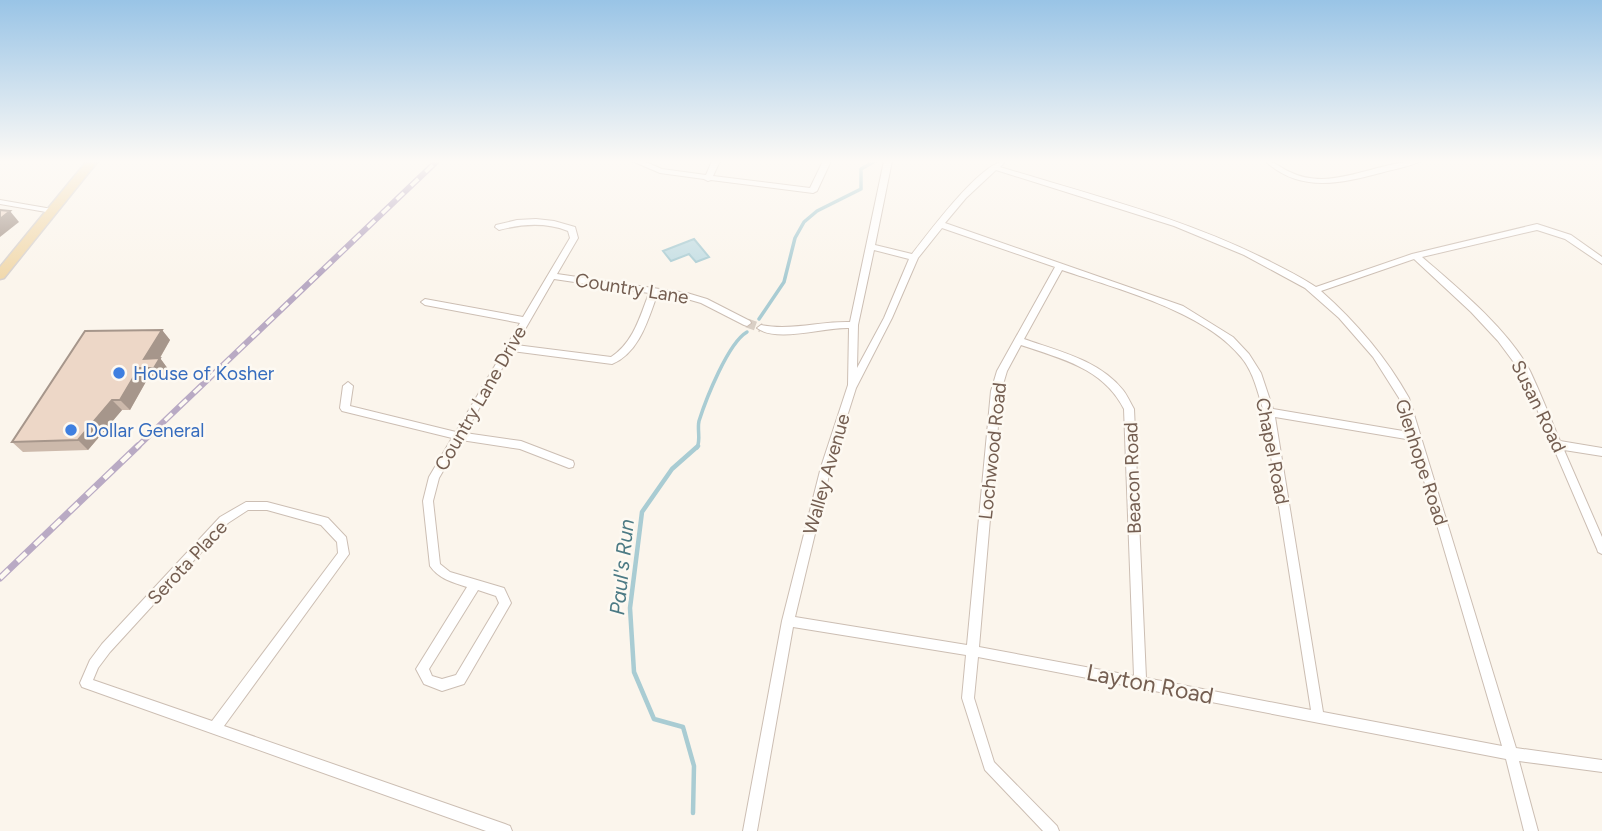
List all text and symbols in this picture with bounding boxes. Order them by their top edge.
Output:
street label: Country Lane [573,268,690,309]
street label: Country Lane Drive [430,322,531,475]
street label: Susan Road [1506,356,1571,456]
place label: House of Kosher [133,362,275,385]
marker: House of Kosher [111,365,127,381]
street label: Lochwood Road [974,381,1011,521]
street label: Chapel Road [1251,396,1294,506]
street label: Glenhope Road [1390,396,1453,528]
street label: Walley Avenue [798,411,855,537]
place label: Dollar General [85,419,204,442]
marker: Dollar General [63,422,79,438]
street label: Beacon Road [1119,422,1146,534]
street label: Serota Place [143,516,232,609]
water label: Paul's Run [604,517,639,616]
street label: Layton Road [1084,658,1216,710]

